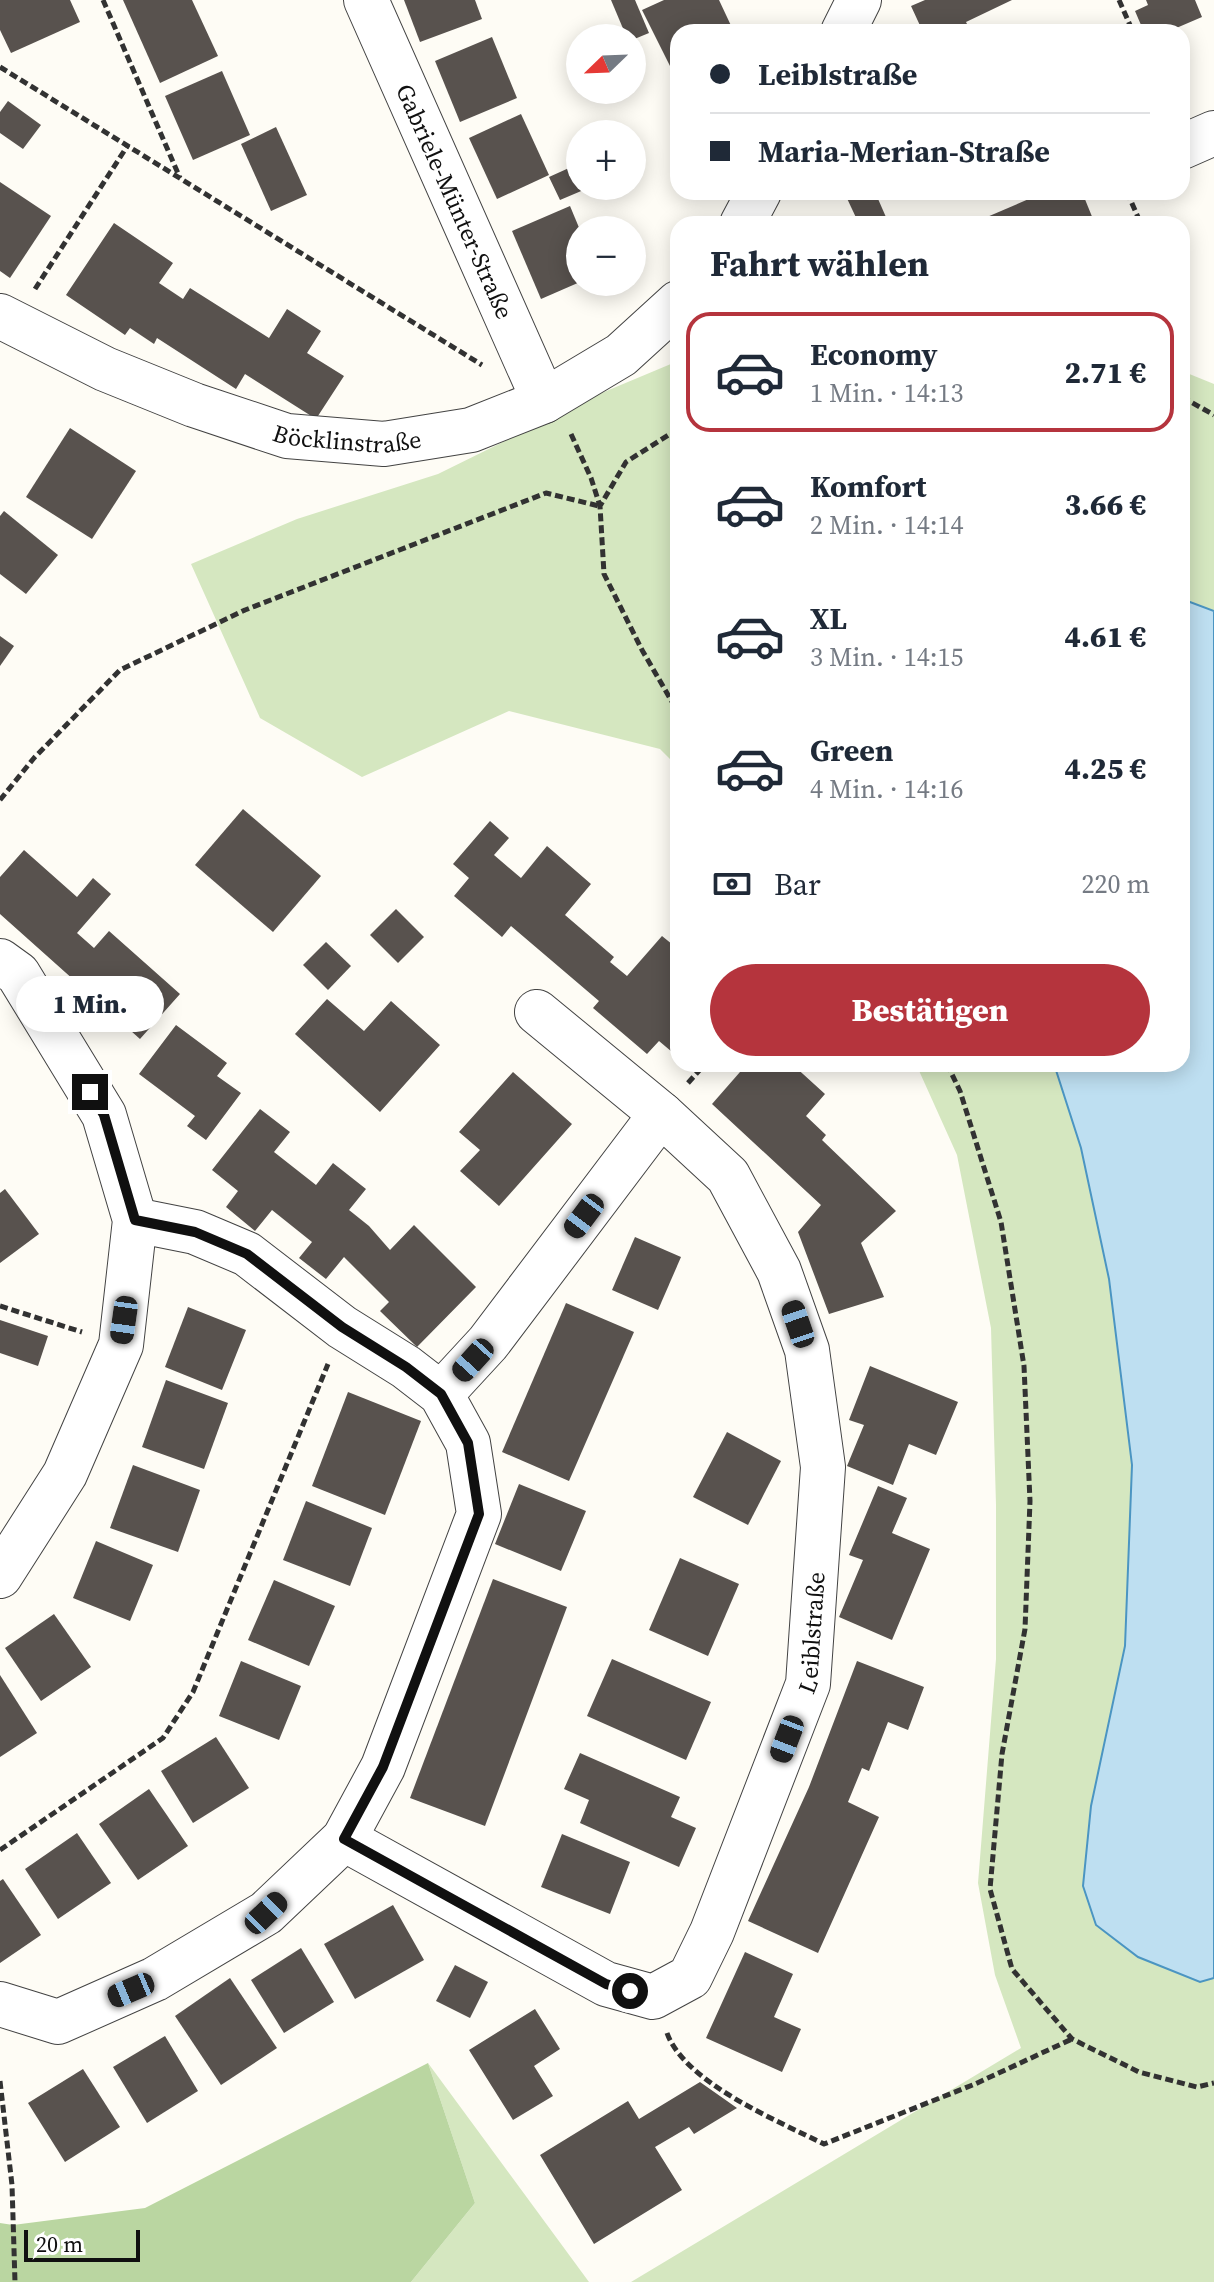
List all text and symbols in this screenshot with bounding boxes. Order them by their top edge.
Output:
north arrow [566,24,646,104]
map controls [566,24,646,296]
text: Leiblstraße [758,54,917,95]
street label: Gabriele-Münter-Straße [389,78,522,324]
button: + [566,120,646,200]
text: Maria-Merian-Straße [758,131,1050,172]
button: − [566,216,646,296]
text: Fahrt wählen [710,239,929,288]
text: Economy [810,334,938,375]
icon: car [714,336,786,408]
text: 2.71 € [1065,352,1146,393]
text: 1 Min. · 14:13 [810,375,964,411]
street label: Böcklinstraße [269,416,423,461]
text: Komfort [810,466,927,507]
icon: car [714,468,786,540]
text: 3.66 € [1065,484,1146,525]
text: 2 Min. · 14:14 [810,507,964,543]
text: XL [810,598,847,639]
icon: car [714,600,786,672]
text: 4.61 € [1065,616,1146,657]
text: 3 Min. · 14:15 [810,639,964,675]
text: Green [810,730,893,771]
icon: car [714,732,786,804]
text: 4.25 € [1065,748,1146,789]
text: 4 Min. · 14:16 [810,771,964,807]
icon: cash [710,862,754,906]
text: Bar [774,864,821,905]
text: 220 m [1082,866,1150,902]
button: Bestätigen [710,964,1150,1056]
callout: 1 Min. [16,976,164,1032]
text: 1 Min. [52,986,128,1022]
route end [72,1074,108,1110]
car [560,1190,608,1242]
car [109,1295,139,1345]
car [779,1297,817,1351]
car [448,1334,498,1386]
street label: Leiblstraße [789,1571,832,1698]
car [767,1712,807,1766]
car [240,1888,292,1938]
car [104,1970,158,2010]
route start [612,1973,648,2009]
scale bar [24,2226,140,2262]
text: 20 m [36,2229,83,2259]

